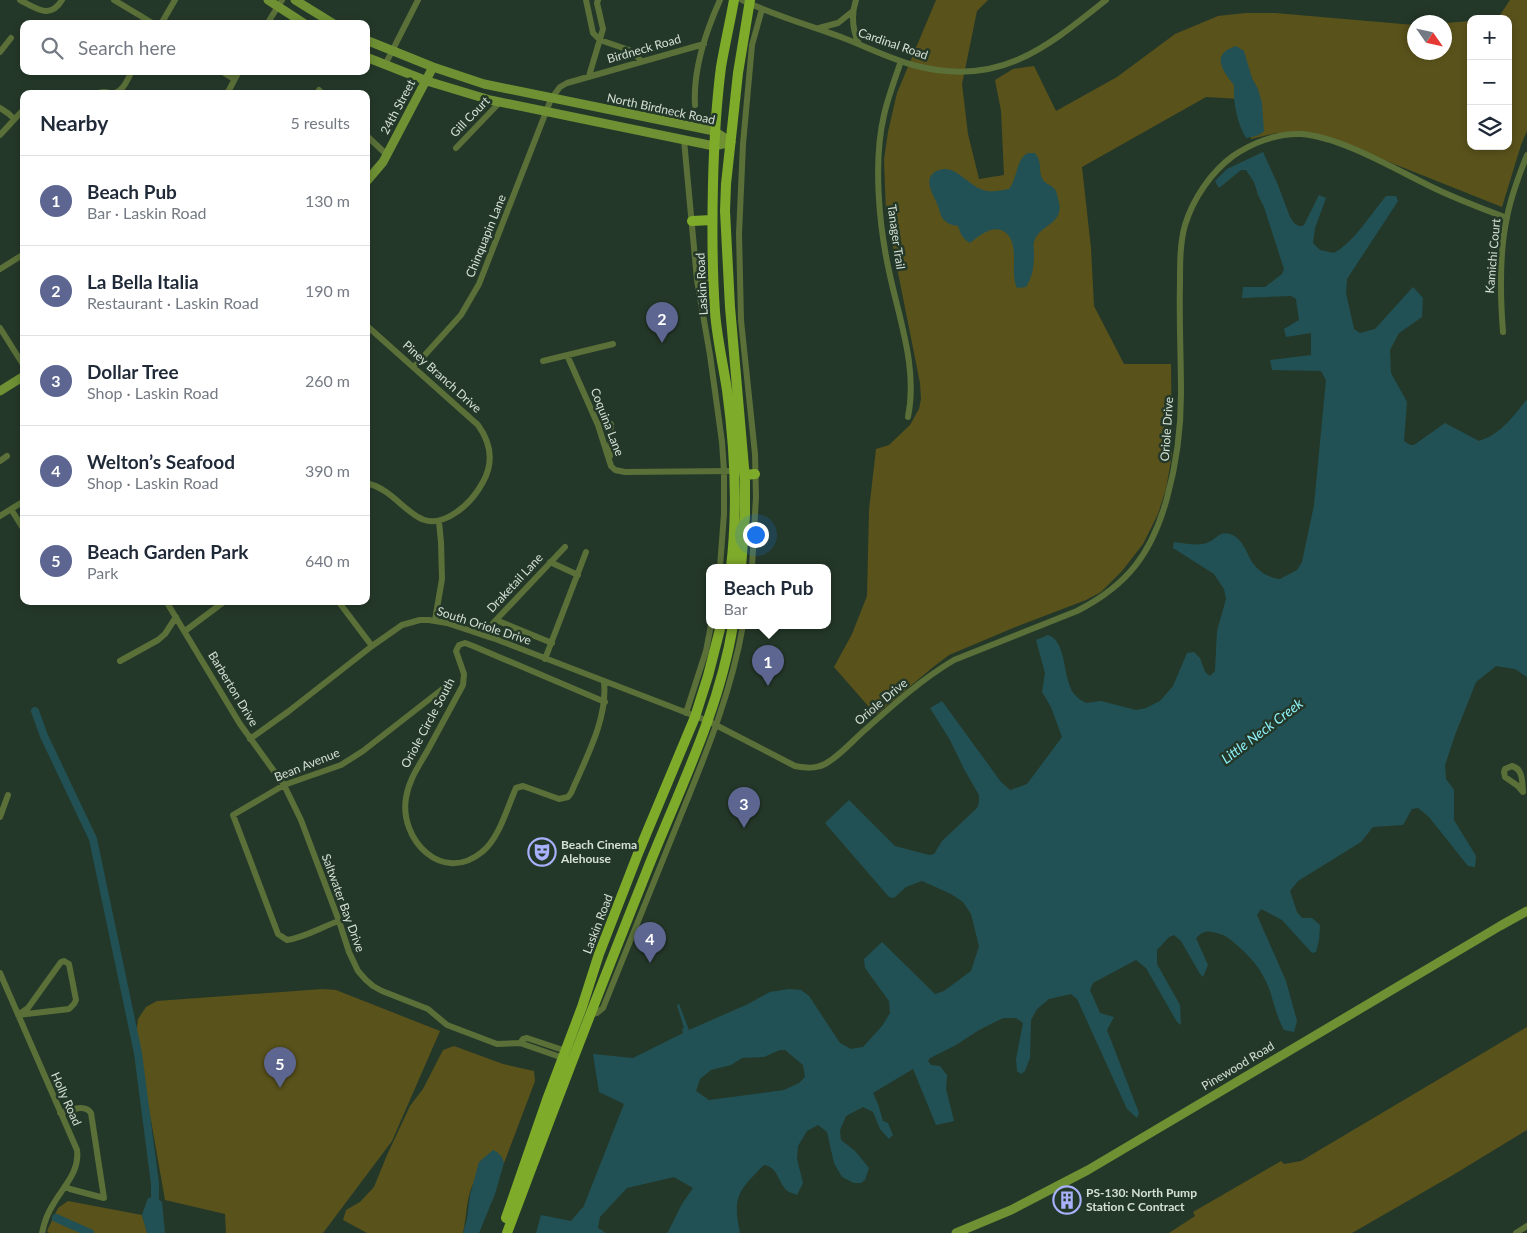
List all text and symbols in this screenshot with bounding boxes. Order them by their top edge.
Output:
north arrow [1407,15,1452,60]
map controls [1467,15,1512,150]
button: + [1467,15,1512,60]
search box [20,20,370,75]
street label: Cardinal Road [856,25,930,62]
street label: Birdneck Road [605,31,682,66]
icon: search [38,34,66,62]
text: Search here [78,36,176,59]
button: − [1467,60,1512,105]
street label: 24th Street [377,76,418,137]
street label: North Birdneck Road [606,90,717,127]
street label: Gill Court [447,93,493,140]
button: layers [1467,105,1512,150]
text: Nearby [40,110,108,135]
text: 5 results [290,113,350,132]
text: Beach Pub [87,180,177,203]
text: 1 [51,191,61,210]
text: 130 m [305,191,350,210]
street label: Chinquapin Lane [462,192,509,280]
text: Bar · Laskin Road [87,203,207,222]
street label: Tanager Trail [885,204,908,270]
street label: Kamichi Court [1482,217,1503,294]
street label: Laskin Road [692,252,711,316]
text: La Bella Italia [87,270,199,293]
text: 2 [51,281,61,300]
text: 190 m [305,281,350,300]
text: Restaurant · Laskin Road [87,293,259,312]
pin: 2 [646,302,678,343]
street label: Piney Branch Drive [400,337,485,416]
text: Dollar Tree [87,360,179,383]
text: 3 [51,371,61,390]
text: 260 m [305,371,350,390]
text: Shop · Laskin Road [87,383,218,402]
street label: Coquina Lane [588,386,627,458]
street label: Oriole Drive [1157,396,1176,462]
text: Welton’s Seafood [87,450,235,473]
text: 4 [51,461,61,480]
text: 390 m [305,461,350,480]
text: Shop · Laskin Road [87,473,218,492]
your location [743,522,769,548]
text: Beach Garden Park [87,540,249,563]
street label: Draketail Lane [483,550,546,615]
text: 5 [51,551,61,570]
text: 640 m [305,551,350,570]
text: Park [87,563,118,582]
popup [706,564,831,629]
text: Beach Pub [724,576,813,599]
text: Bar [724,599,748,618]
street label: South Oriole Drive [435,603,533,648]
pin: 1 [752,645,784,686]
street label: Barberton Drive [205,649,262,729]
street label: Oriole Circle South [398,675,458,770]
street label: Oriole Drive [851,675,910,728]
water label: Little Neck Creek [1217,694,1306,767]
street label: Bean Avenue [272,745,342,784]
pin: 3 [728,787,760,828]
theatre icon: Beach Cinema Alehouse [527,837,557,867]
place label: Beach Cinema Alehouse [560,837,637,866]
street label: Saltwater Bay Drive [319,852,368,954]
street label: Laskin Road [579,892,616,956]
pin: 4 [634,922,666,963]
street label: Pinewood Road [1199,1038,1277,1093]
pin: 5 [264,1047,296,1088]
street label: Holly Road [48,1070,85,1128]
building icon: PS-130: North Pump Station C Contract [1052,1185,1082,1215]
place label: PS-130: North Pump Station C Contract [1086,1185,1197,1214]

